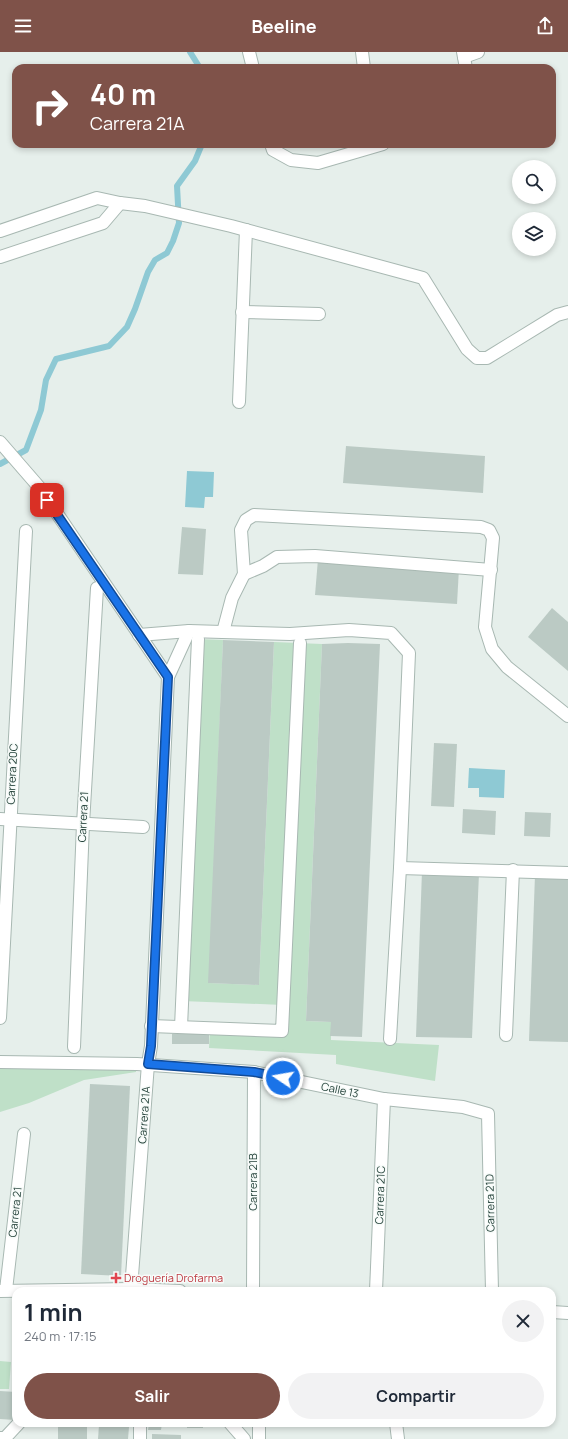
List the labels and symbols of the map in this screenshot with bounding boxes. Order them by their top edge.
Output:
pin [30,483,64,517]
street label: Carrera 20C [2,743,21,805]
street label: Carrera 21 [74,791,91,843]
position arrow [262,1057,304,1099]
street label: Calle 13 [320,1078,360,1101]
street label: Carrera 21A [134,1086,153,1144]
street label: Carrera 21B [245,1153,260,1211]
street label: Carrera 21C [371,1165,388,1225]
street label: Carrera 21D [481,1174,498,1232]
street label: Carrera 21 [4,1186,25,1238]
place label: Droguería Drofarma [124,1270,223,1285]
marker: Droguería Drofarma [111,1273,121,1283]

